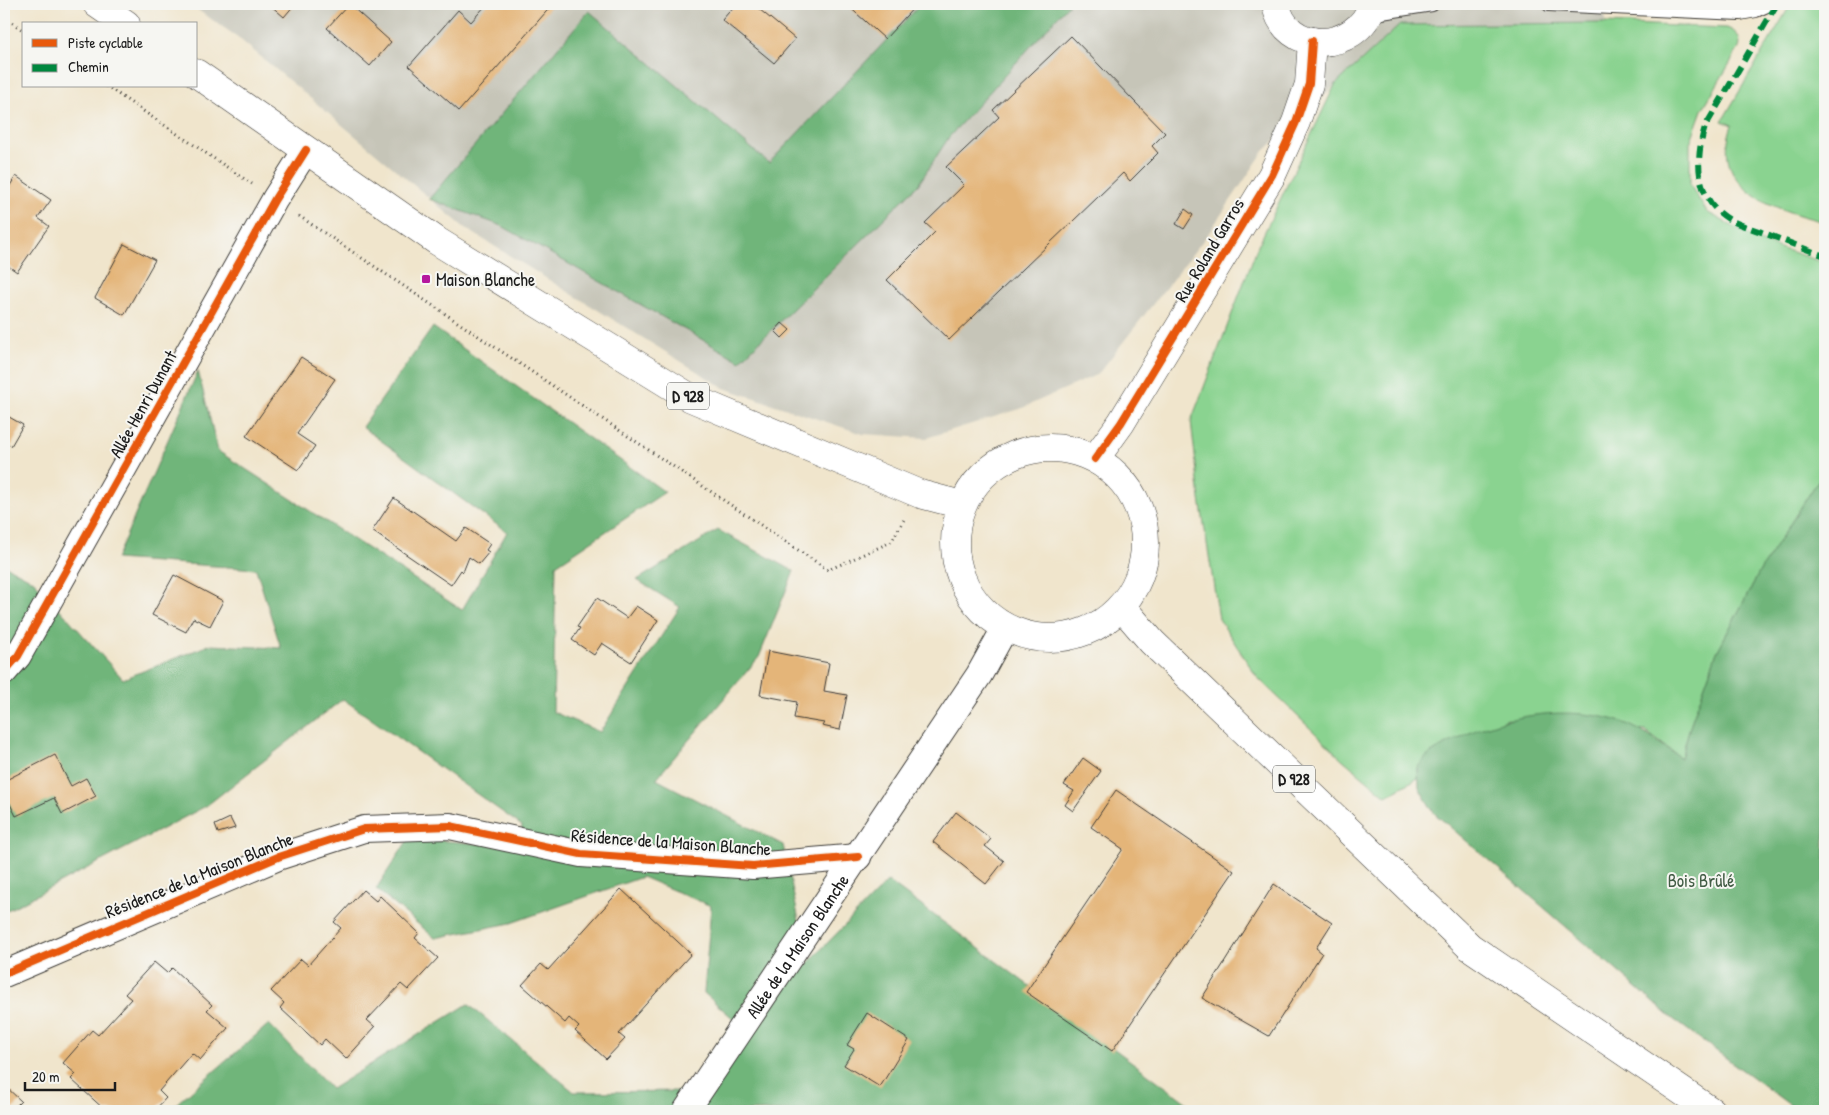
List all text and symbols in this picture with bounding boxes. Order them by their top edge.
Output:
legend [22,22,198,88]
text: Piste cyclable [68,32,143,53]
text: Chemin [68,56,109,77]
street label: Rue Roland Garros [1168,193,1250,307]
place label: Maison Blanche [436,267,535,292]
marker: Maison Blanche [420,273,432,285]
street label: Allée Henri Dunant [103,345,183,462]
road number: D 928 [667,382,709,410]
road number: D 928 [1273,766,1315,792]
street label: Résidence de la Maison Blanche [570,823,772,861]
street label: Résidence de la Maison Blanche [101,826,297,924]
park label: Bois Brûlé [1668,868,1734,893]
street label: Allée de la Maison Blanche [740,869,854,1023]
scale bar [25,1060,115,1092]
text: 20 m [32,1066,59,1087]

